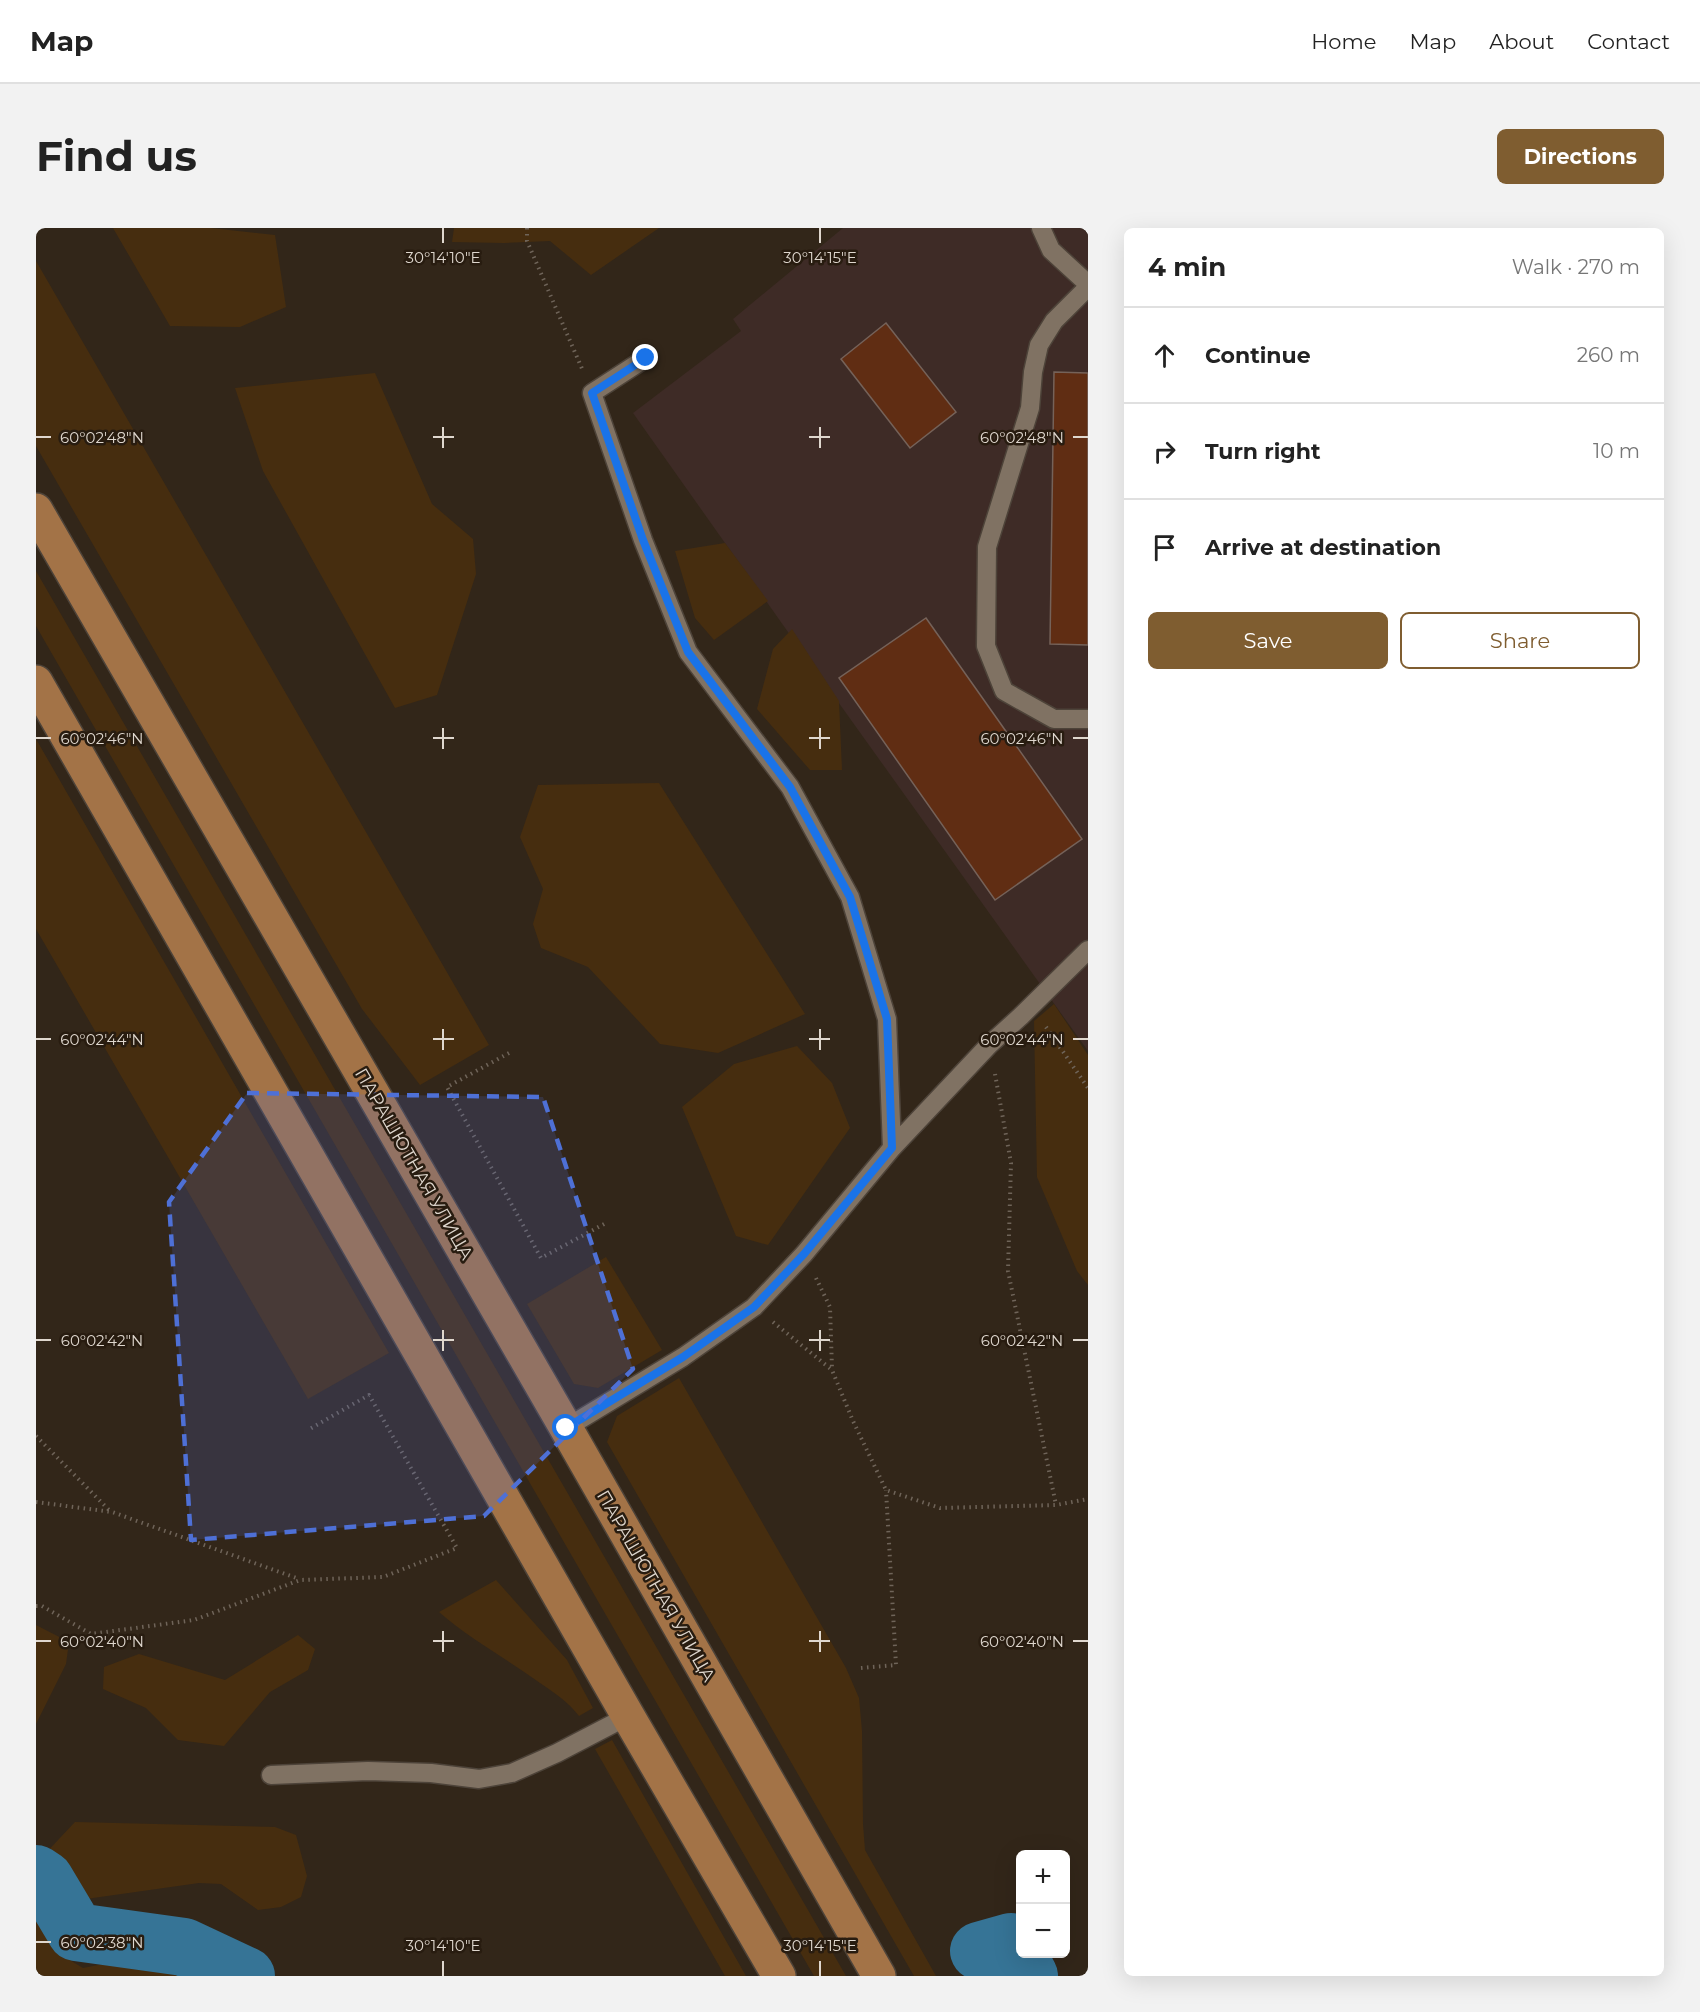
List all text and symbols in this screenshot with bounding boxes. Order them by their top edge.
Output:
text: Map [30,24,93,58]
text: Home [1311,29,1376,54]
text: Map [1409,29,1456,54]
text: About [1489,29,1554,54]
text: Contact [1587,29,1670,54]
button: Directions [1497,129,1664,184]
text: Find us [36,130,197,182]
text: 30°14'10"E [405,248,481,267]
text: 30°14'15"E [783,248,857,267]
text: 4 min [1148,251,1226,283]
text: Walk · 270 m [1512,255,1640,279]
icon: ahead [1148,339,1181,372]
text: Continue [1205,342,1311,369]
text: 260 m [1577,343,1640,367]
route end [632,344,658,370]
text: 60°02'48"N [60,428,144,447]
text: 60°02'48"N [980,428,1064,447]
icon: right [1148,435,1181,468]
text: Turn right [1205,438,1320,465]
text: 10 m [1593,439,1640,463]
icon: arrive [1148,531,1181,564]
text: Arrive at destination [1205,534,1441,561]
button: Save [1148,612,1388,669]
button: Share [1400,612,1640,669]
text: 60°02'46"N [60,729,144,748]
text: 60°02'46"N [980,729,1064,748]
text: 60°02'44"N [60,1030,144,1049]
text: 60°02'44"N [980,1030,1064,1049]
street label: ПАРАШЮТНАЯ УЛИЦА [350,1064,478,1264]
text: 60°02'42"N [61,1331,143,1350]
text: 60°02'42"N [981,1331,1063,1350]
route start [552,1414,578,1440]
street label: ПАРАШЮТНАЯ УЛИЦА [592,1486,720,1686]
text: 60°02'40"N [60,1632,144,1651]
text: 60°02'40"N [980,1632,1064,1651]
map controls [1016,1850,1070,1958]
button: + [1016,1850,1070,1904]
button: − [1016,1904,1070,1958]
text: 60°02'38"N [60,1933,144,1952]
text: 30°14'10"E [405,1936,481,1955]
text: 30°14'15"E [783,1936,857,1955]

